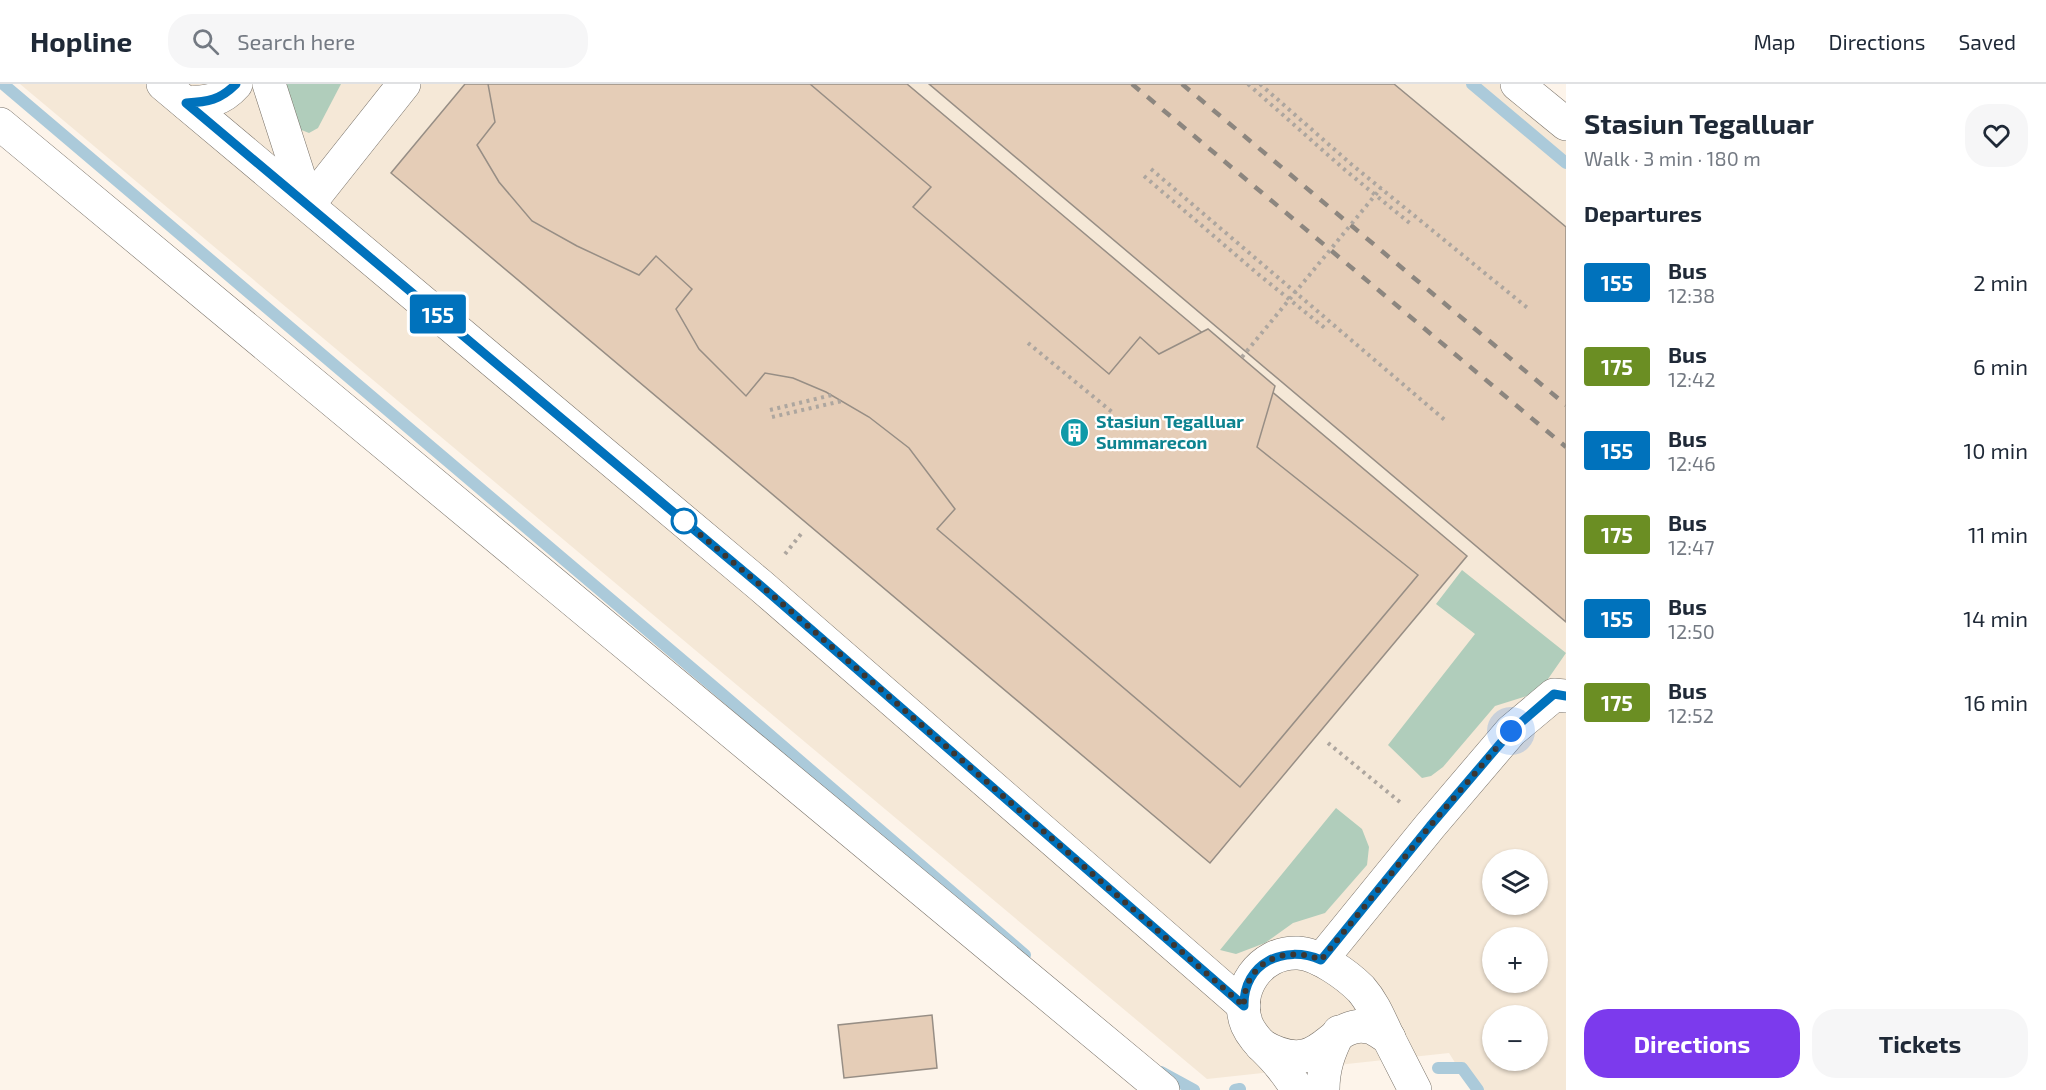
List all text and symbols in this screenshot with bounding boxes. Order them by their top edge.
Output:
search box [168,14,588,68]
text: Hopline [30,24,132,58]
icon: search [189,25,222,58]
text: Search here [237,28,355,54]
text: Map [1753,29,1796,54]
text: Directions [1829,29,1925,54]
text: Saved [1958,29,2016,54]
button: heart [1965,104,2028,167]
text: Stasiun Tegalluar [1584,106,1814,140]
text: Walk · 3 min · 180 m [1584,146,1761,170]
text: Departures [1584,200,1702,226]
text: Bus [1668,257,1707,283]
text: 2 min [1973,269,2028,295]
text: 155 [1601,270,1633,295]
text: 12:38 [1668,283,1715,307]
line badge: 155 [404,294,472,334]
text: 155 [422,302,454,327]
text: Bus [1668,341,1707,367]
text: 6 min [1973,353,2028,379]
text: 175 [1601,354,1633,379]
text: 12:42 [1668,367,1715,391]
place label: Stasiun Tegalluar Summarecon [1096,410,1244,453]
building icon: Stasiun Tegalluar Summarecon [1059,416,1091,448]
text: Bus [1668,425,1707,451]
text: 10 min [1964,437,2028,463]
text: 155 [1601,438,1633,463]
text: 12:46 [1668,451,1716,475]
unlabelled marker [671,508,697,534]
text: Bus [1668,509,1707,535]
text: 11 min [1968,521,2028,547]
text: 175 [1601,522,1633,547]
text: 12:47 [1668,535,1714,559]
text: Bus [1668,593,1707,619]
text: 14 min [1963,605,2028,631]
text: 155 [1601,606,1633,631]
text: 12:50 [1668,619,1715,643]
text: Bus [1668,677,1707,703]
text: 16 min [1964,689,2028,715]
text: 175 [1601,690,1633,715]
text: 12:52 [1668,703,1714,727]
your location [1496,716,1526,746]
map controls [1482,849,1548,1071]
button: layers [1482,849,1548,915]
button: + [1482,927,1548,993]
button: − [1482,1005,1548,1071]
button: Directions [1584,1009,1800,1078]
button: Tickets [1812,1009,2028,1078]

